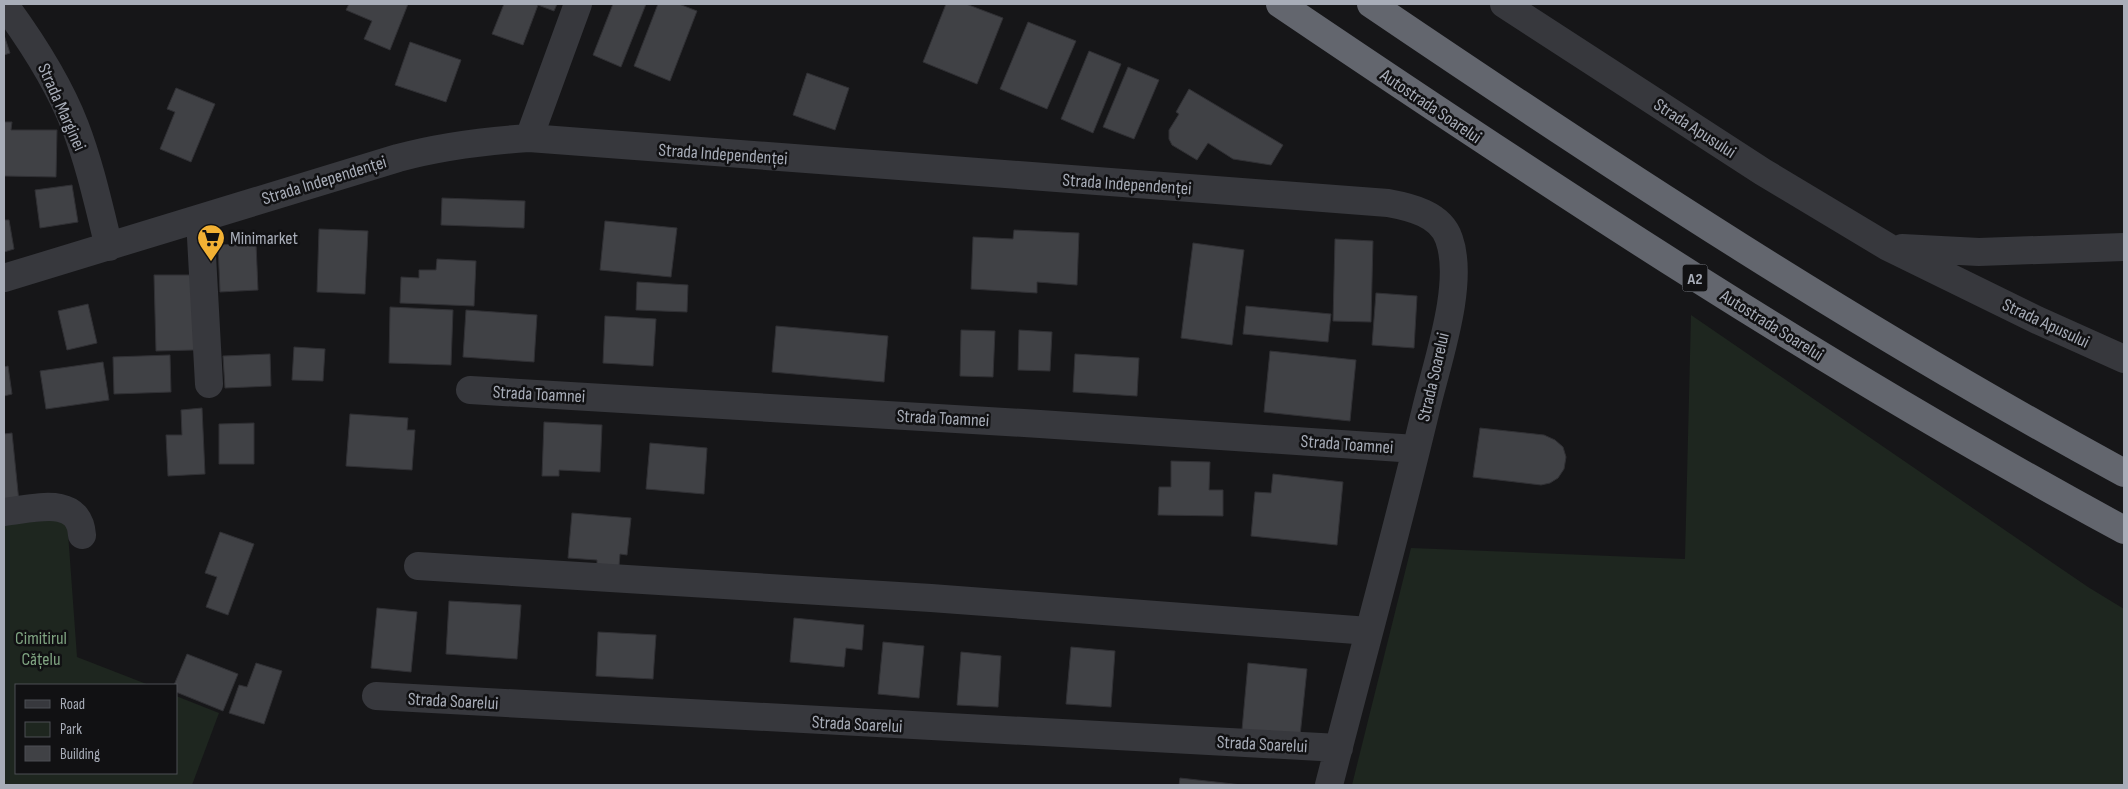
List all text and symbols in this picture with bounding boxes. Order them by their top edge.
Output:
street label: Strada Marginei [33,60,90,154]
street label: Autostrada Soarelui [1375,64,1485,148]
street label: Strada Apusului [1650,94,1740,163]
street label: Strada Independenței [658,140,788,169]
street label: Strada Independenței [259,152,389,209]
street label: Strada Independenței [1062,170,1192,199]
supermarket icon: Minimarket [196,223,226,262]
place label: Minimarket [230,228,299,249]
road number: A2 [1682,264,1708,292]
street label: Autostrada Soarelui [1715,285,1827,365]
street label: Strada Apusului [1999,294,2093,353]
street label: Strada Soarelui [1413,331,1454,424]
street label: Strada Toamnei [492,382,586,407]
street label: Strada Toamnei [896,406,990,431]
street label: Strada Toamnei [1300,431,1394,458]
park label: Cimitirul Cățelu [15,628,67,670]
legend [15,684,178,774]
street label: Strada Soarelui [407,689,499,714]
text: Road [60,695,85,714]
street label: Strada Soarelui [811,712,903,737]
text: Park [60,720,82,739]
street label: Strada Soarelui [1216,732,1308,757]
text: Building [60,745,100,764]

